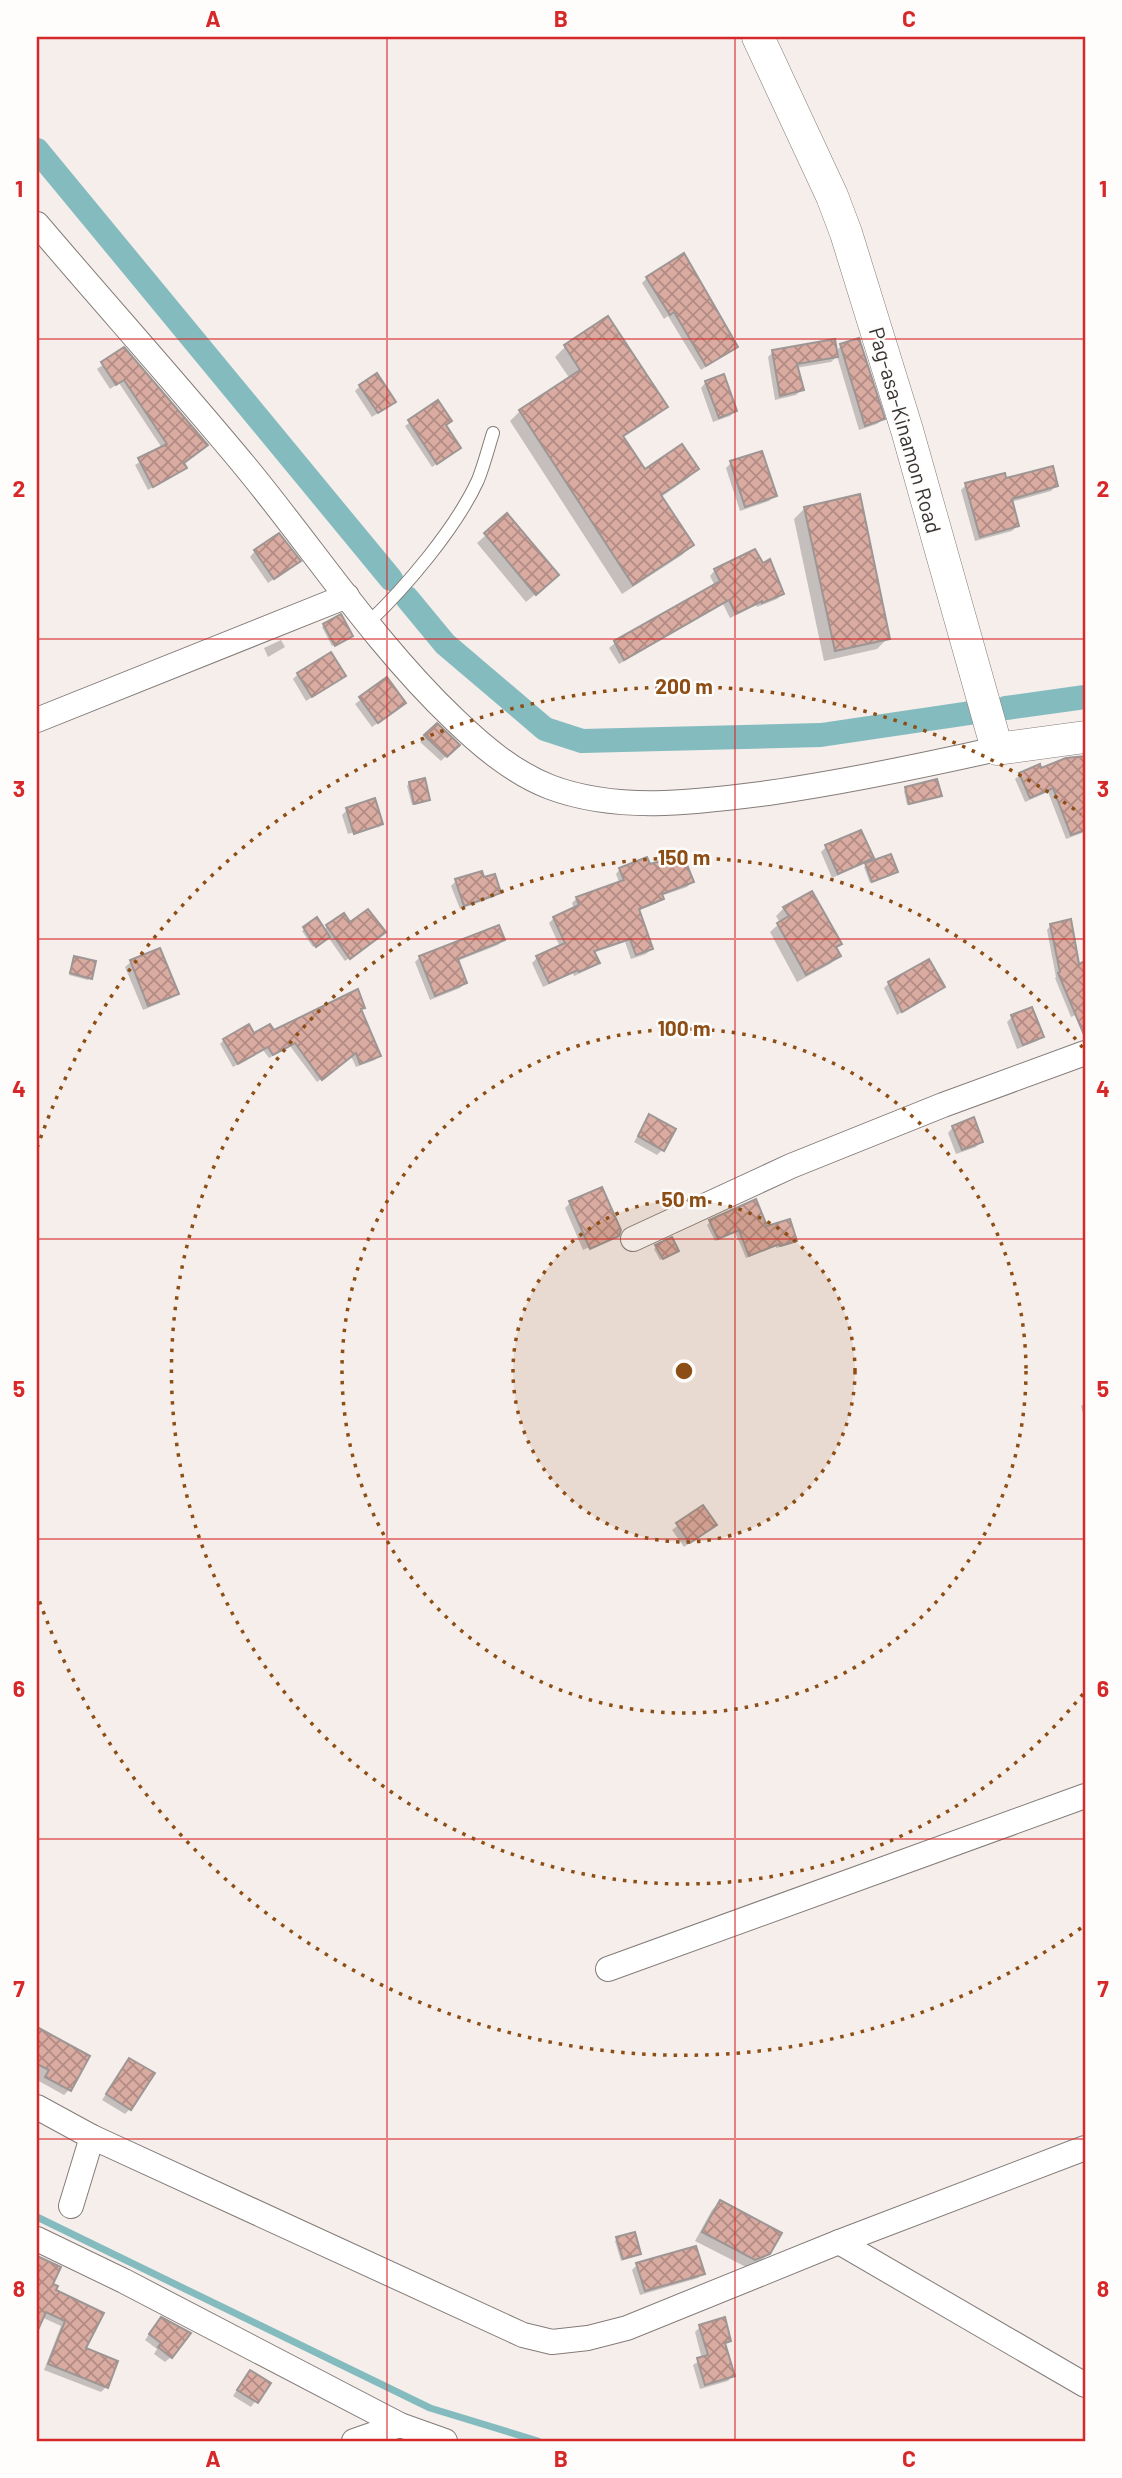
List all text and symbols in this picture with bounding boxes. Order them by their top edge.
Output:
text: A [205,4,221,32]
text: B [554,4,568,32]
text: C [902,4,916,32]
text: 1 [15,174,23,202]
text: 1 [1099,174,1107,202]
street label: Pag-asa-Kinamon Road [865,324,947,536]
text: 2 [13,474,25,502]
text: 2 [1097,474,1109,502]
text: 200 m [655,673,713,698]
text: 3 [13,774,25,802]
text: 3 [1097,774,1109,802]
text: 150 m [658,844,710,869]
text: 100 m [657,1015,711,1040]
text: 4 [12,1074,26,1102]
text: 4 [1096,1074,1110,1102]
text: 50 m [661,1186,707,1211]
centre of rings [672,1359,696,1383]
text: 5 [13,1374,25,1402]
text: 5 [1097,1374,1109,1402]
text: 6 [13,1674,25,1702]
text: 6 [1097,1674,1109,1702]
text: 7 [13,1974,25,2002]
text: 7 [1097,1974,1109,2002]
text: 8 [13,2274,25,2302]
text: 8 [1097,2274,1109,2302]
text: A [205,2444,221,2472]
text: B [554,2444,568,2472]
text: C [902,2444,916,2472]

